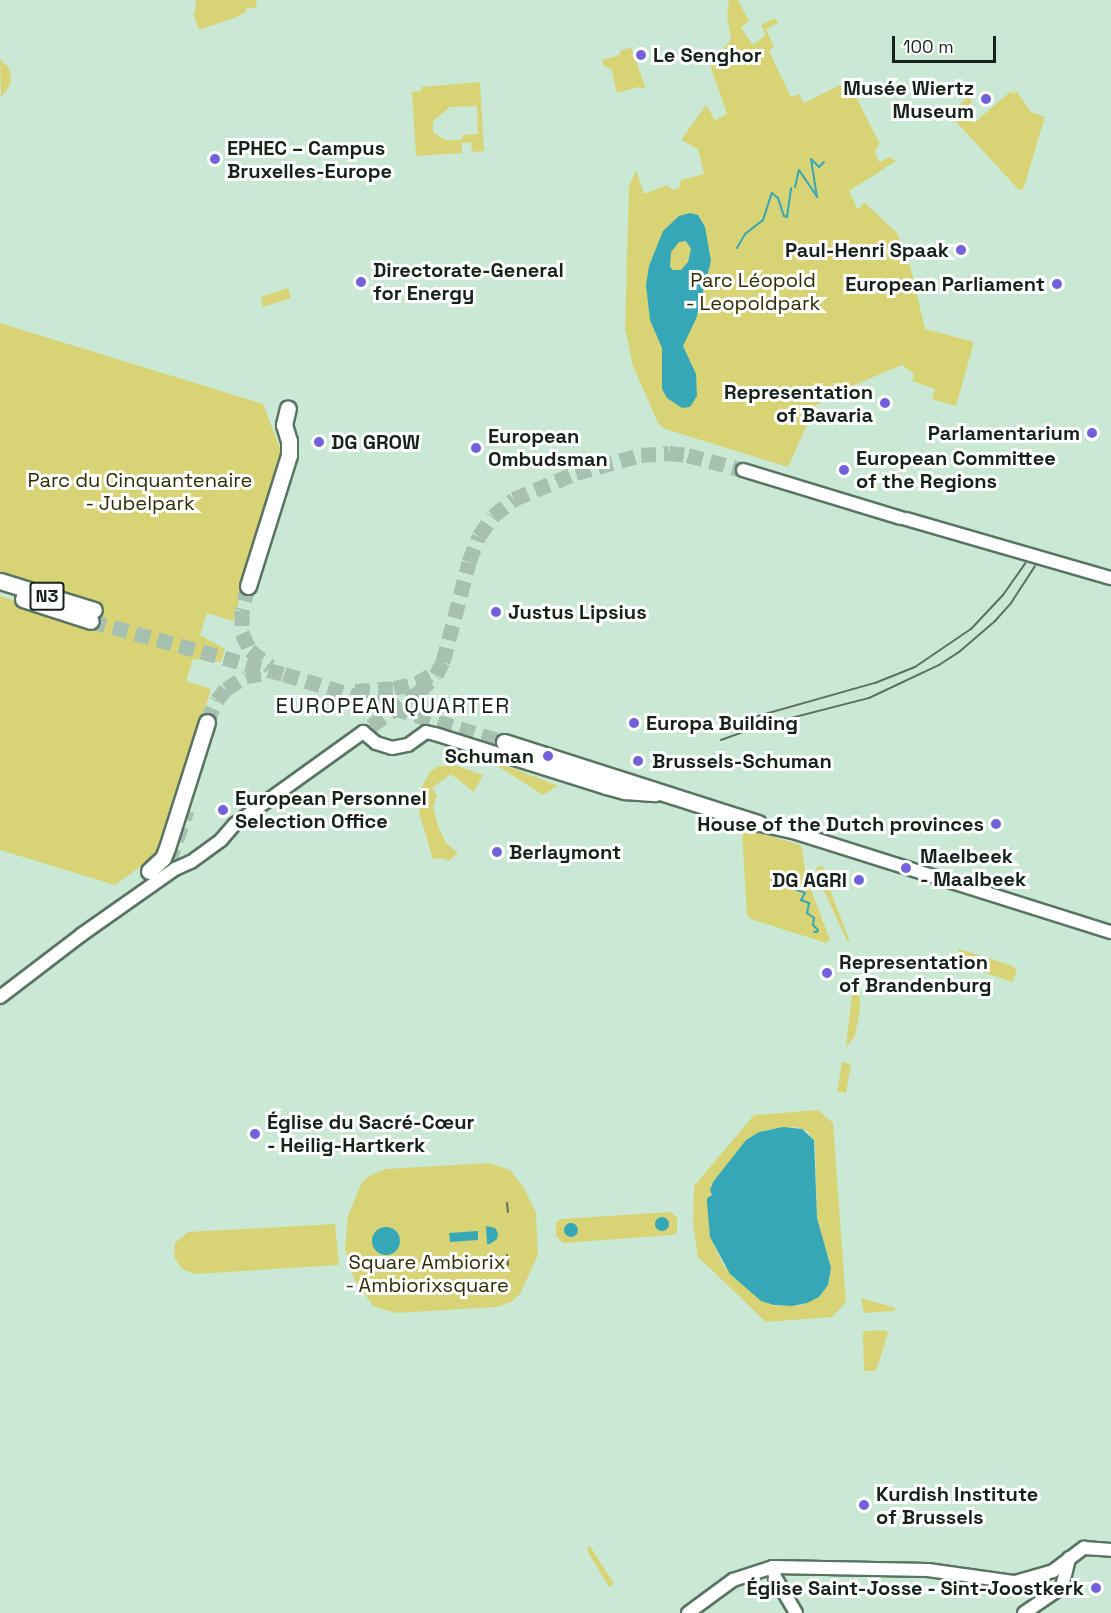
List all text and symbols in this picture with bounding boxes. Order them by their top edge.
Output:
scale bar [895,24,998,62]
text: 100 m [903,35,954,58]
place label: Le Senghor [653,43,762,67]
marker: Le Senghor [634,48,648,62]
place label: Musée Wiertz Museum [843,76,974,123]
marker: Musée Wiertz Museum [979,92,993,106]
place label: EPHEC – Campus Bruxelles-Europe [227,136,392,183]
marker: EPHEC – Campus Bruxelles-Europe [208,152,222,166]
place label: Paul-Henri Spaak [785,238,949,262]
marker: Paul-Henri Spaak [954,243,968,257]
place label: Directorate-General for Energy [373,258,564,305]
park label: Parc Léopold - Leopoldpark [686,268,820,315]
place label: European Parliament [845,272,1045,296]
marker: Directorate-General for Energy [354,275,368,289]
marker: European Parliament [1050,277,1064,291]
place label: Representation of Bavaria [724,380,873,427]
marker: Representation of Bavaria [878,396,892,410]
place label: Parlamentarium [928,421,1080,445]
place label: European Ombudsman [488,424,608,471]
marker: Parlamentarium [1085,426,1099,440]
place label: DG GROW [331,430,420,454]
marker: DG GROW [312,435,326,449]
marker: European Ombudsman [469,441,483,455]
place label: European Committee of the Regions [856,446,1056,493]
marker: European Committee of the Regions [837,463,851,477]
park label: Parc du Cinquantenaire - Jubelpark [28,469,252,516]
road number: N3 [29,581,65,611]
place label: Justus Lipsius [508,600,647,624]
marker: Justus Lipsius [489,605,503,619]
district label: EUROPEAN QUARTER [275,693,511,719]
place label: Europa Building [646,711,798,735]
marker: Europa Building [627,716,641,730]
place label: Schuman [445,744,534,768]
marker: Schuman [539,747,557,765]
place label: Brussels-Schuman [652,749,832,773]
marker: Brussels-Schuman [629,752,647,770]
place label: European Personnel Selection Office [235,786,427,833]
marker: European Personnel Selection Office [216,803,230,817]
place label: House of the Dutch provinces [697,812,984,836]
marker: House of the Dutch provinces [989,817,1003,831]
place label: Berlaymont [509,840,621,864]
place label: Maelbeek - Maalbeek [920,844,1027,891]
marker: Berlaymont [490,845,504,859]
marker: Maelbeek - Maalbeek [897,859,915,877]
place label: DG AGRI [772,868,847,892]
marker: DG AGRI [852,873,866,887]
place label: Representation of Brandenburg [839,950,992,997]
marker: Representation of Brandenburg [820,966,834,980]
place label: Église du Sacré-Cœur - Heilig-Hartkerk [267,1110,474,1157]
marker: Église du Sacré-Cœur - Heilig-Hartkerk [248,1127,262,1141]
park label: Square Ambiorix - Ambiorixsquare [345,1250,509,1297]
place label: Kurdish Institute of Brussels [876,1482,1038,1529]
marker: Kurdish Institute of Brussels [857,1498,871,1512]
place label: Église Saint-Josse - Sint-Joostkerk [745,1576,1084,1600]
marker: Église Saint-Josse - Sint-Joostkerk [1089,1581,1103,1595]

